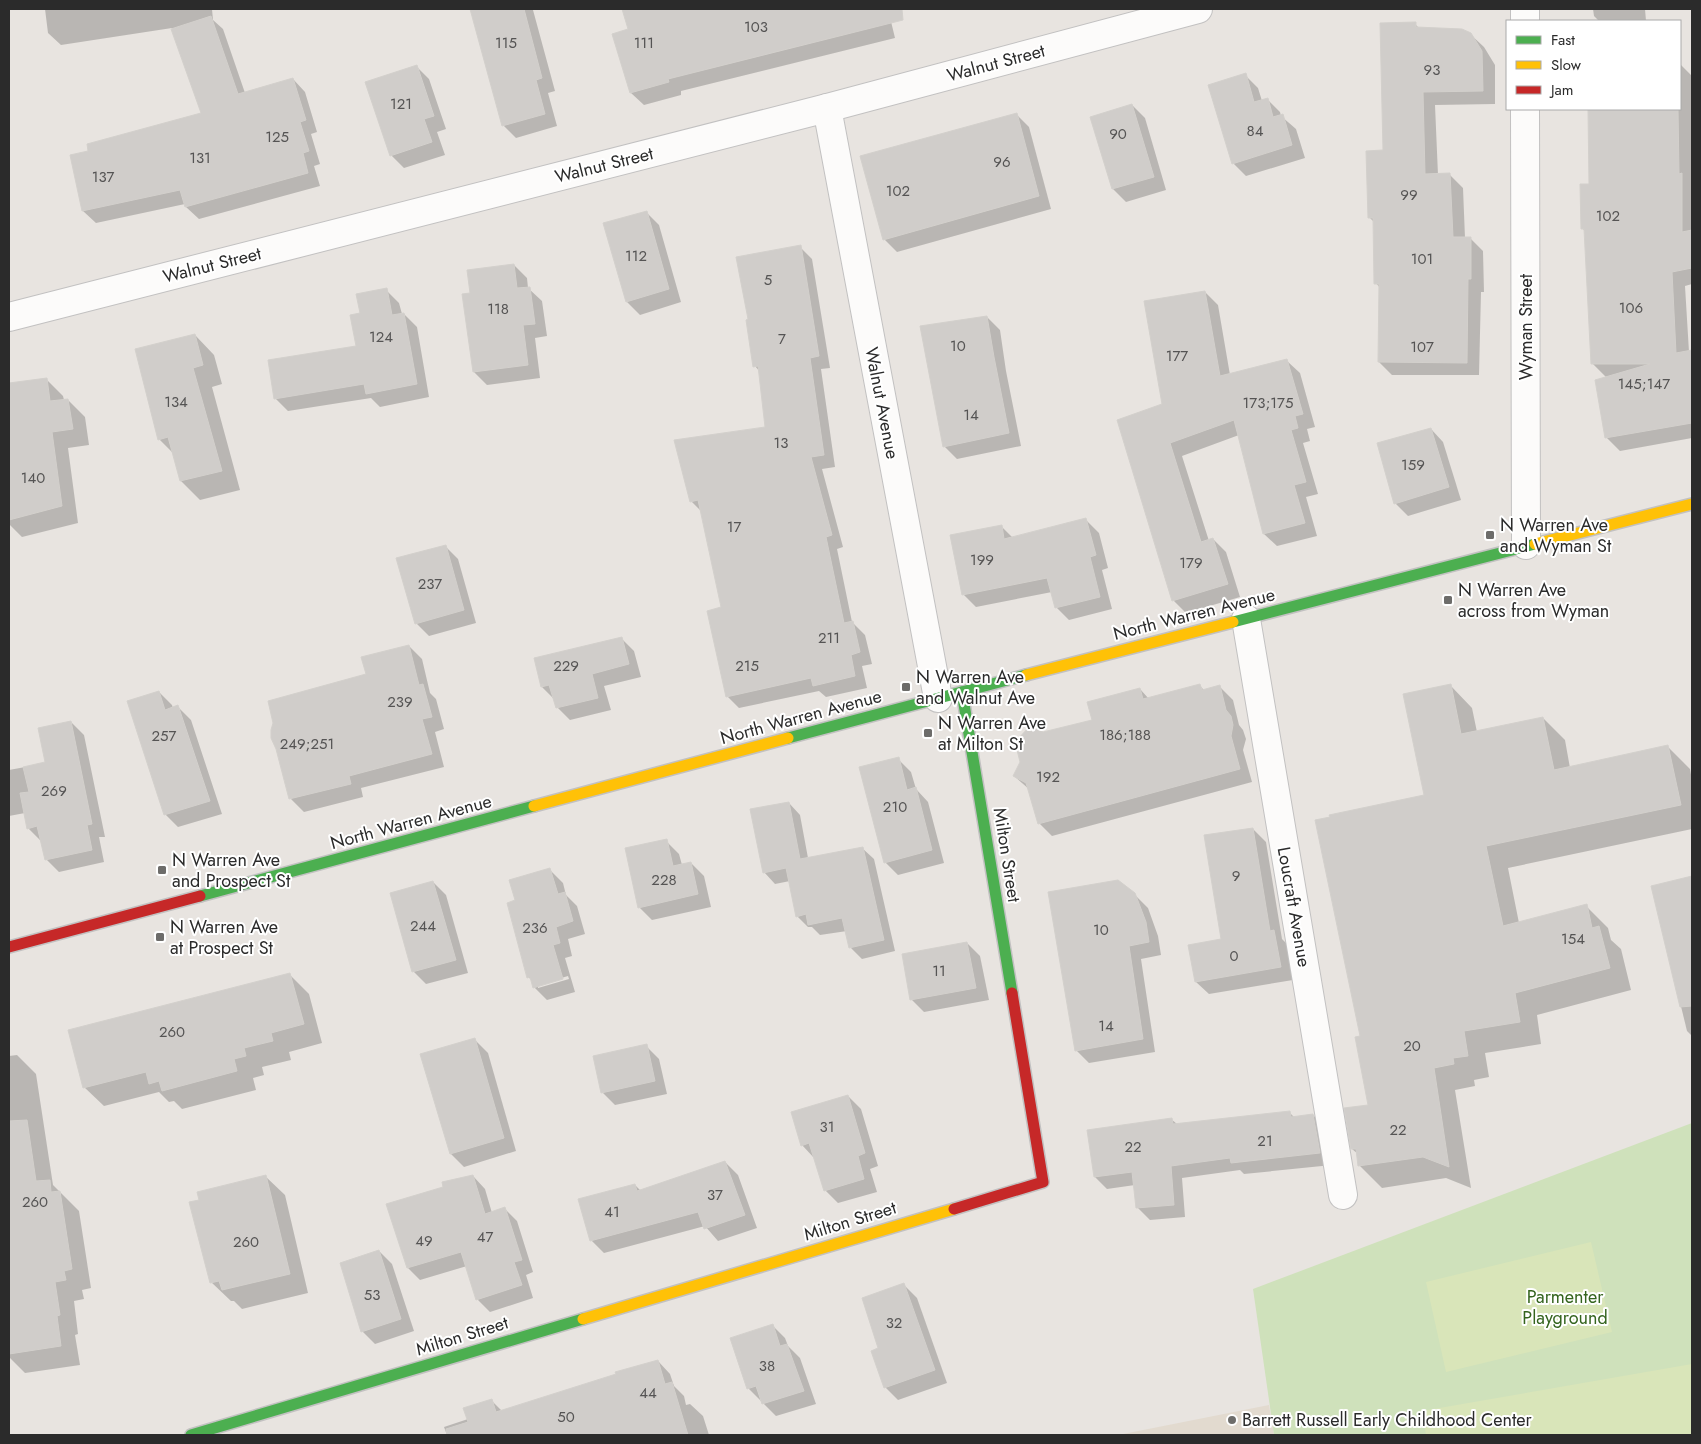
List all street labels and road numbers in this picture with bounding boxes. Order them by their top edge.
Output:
street label: Walnut Street [944,37,1049,89]
street label: Walnut Street [552,140,657,190]
street label: Walnut Street [160,240,265,290]
street label: Wyman Street [1513,273,1539,380]
street label: Walnut Avenue [858,345,906,461]
street label: North Warren Avenue [1110,581,1278,647]
street label: North Warren Avenue [717,683,885,751]
street label: North Warren Avenue [327,788,495,856]
street label: Milton Street [987,806,1027,905]
street label: Loucraft Avenue [1271,845,1317,969]
street label: Milton Street [801,1194,900,1247]
street label: Milton Street [413,1309,512,1362]

